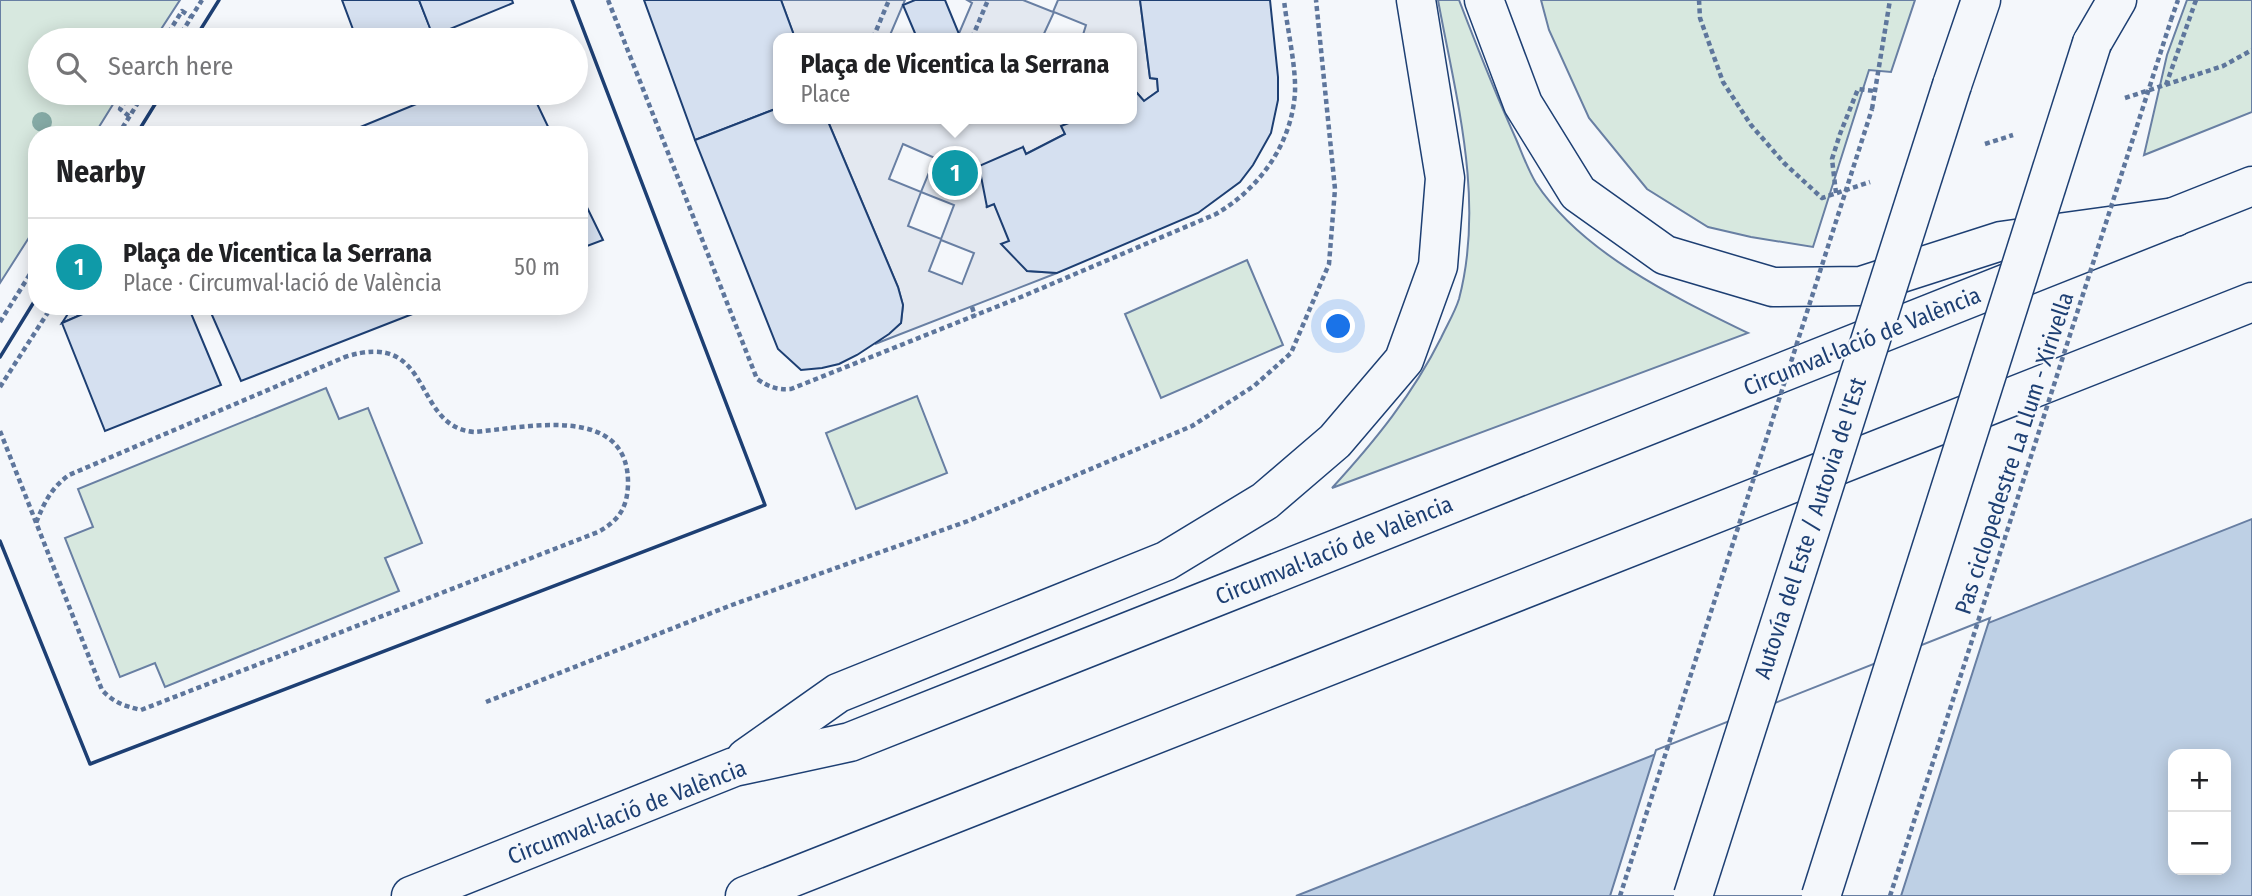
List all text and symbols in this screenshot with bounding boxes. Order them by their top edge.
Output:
search box [28,28,588,105]
popup [773,33,1137,124]
icon: search [52,48,90,86]
text: Plaça de Vicentica la Serrana [801,49,1109,80]
text: Search here [108,51,233,82]
text: Place [801,80,850,108]
pin: 1 [932,147,978,199]
text: Nearby [56,154,145,190]
text: Plaça de Vicentica la Serrana [123,238,432,269]
text: 1 [74,253,84,281]
text: 50 m [514,253,560,281]
text: Place · Circumval·lació de València [123,269,442,297]
street label: Circumval·lació de València [1739,281,1985,401]
street label: Pas ciclopedestre La Llum - Xirivella [1949,288,2079,618]
your location [1321,309,1355,343]
street label: Autovía del Este / Autovia de l'Est [1748,373,1872,682]
street label: Circumval·lació de València [1211,490,1457,610]
map controls [2168,749,2231,875]
button: + [2168,749,2231,812]
street label: Circumval·lació de València [504,754,750,870]
button: − [2168,812,2231,875]

